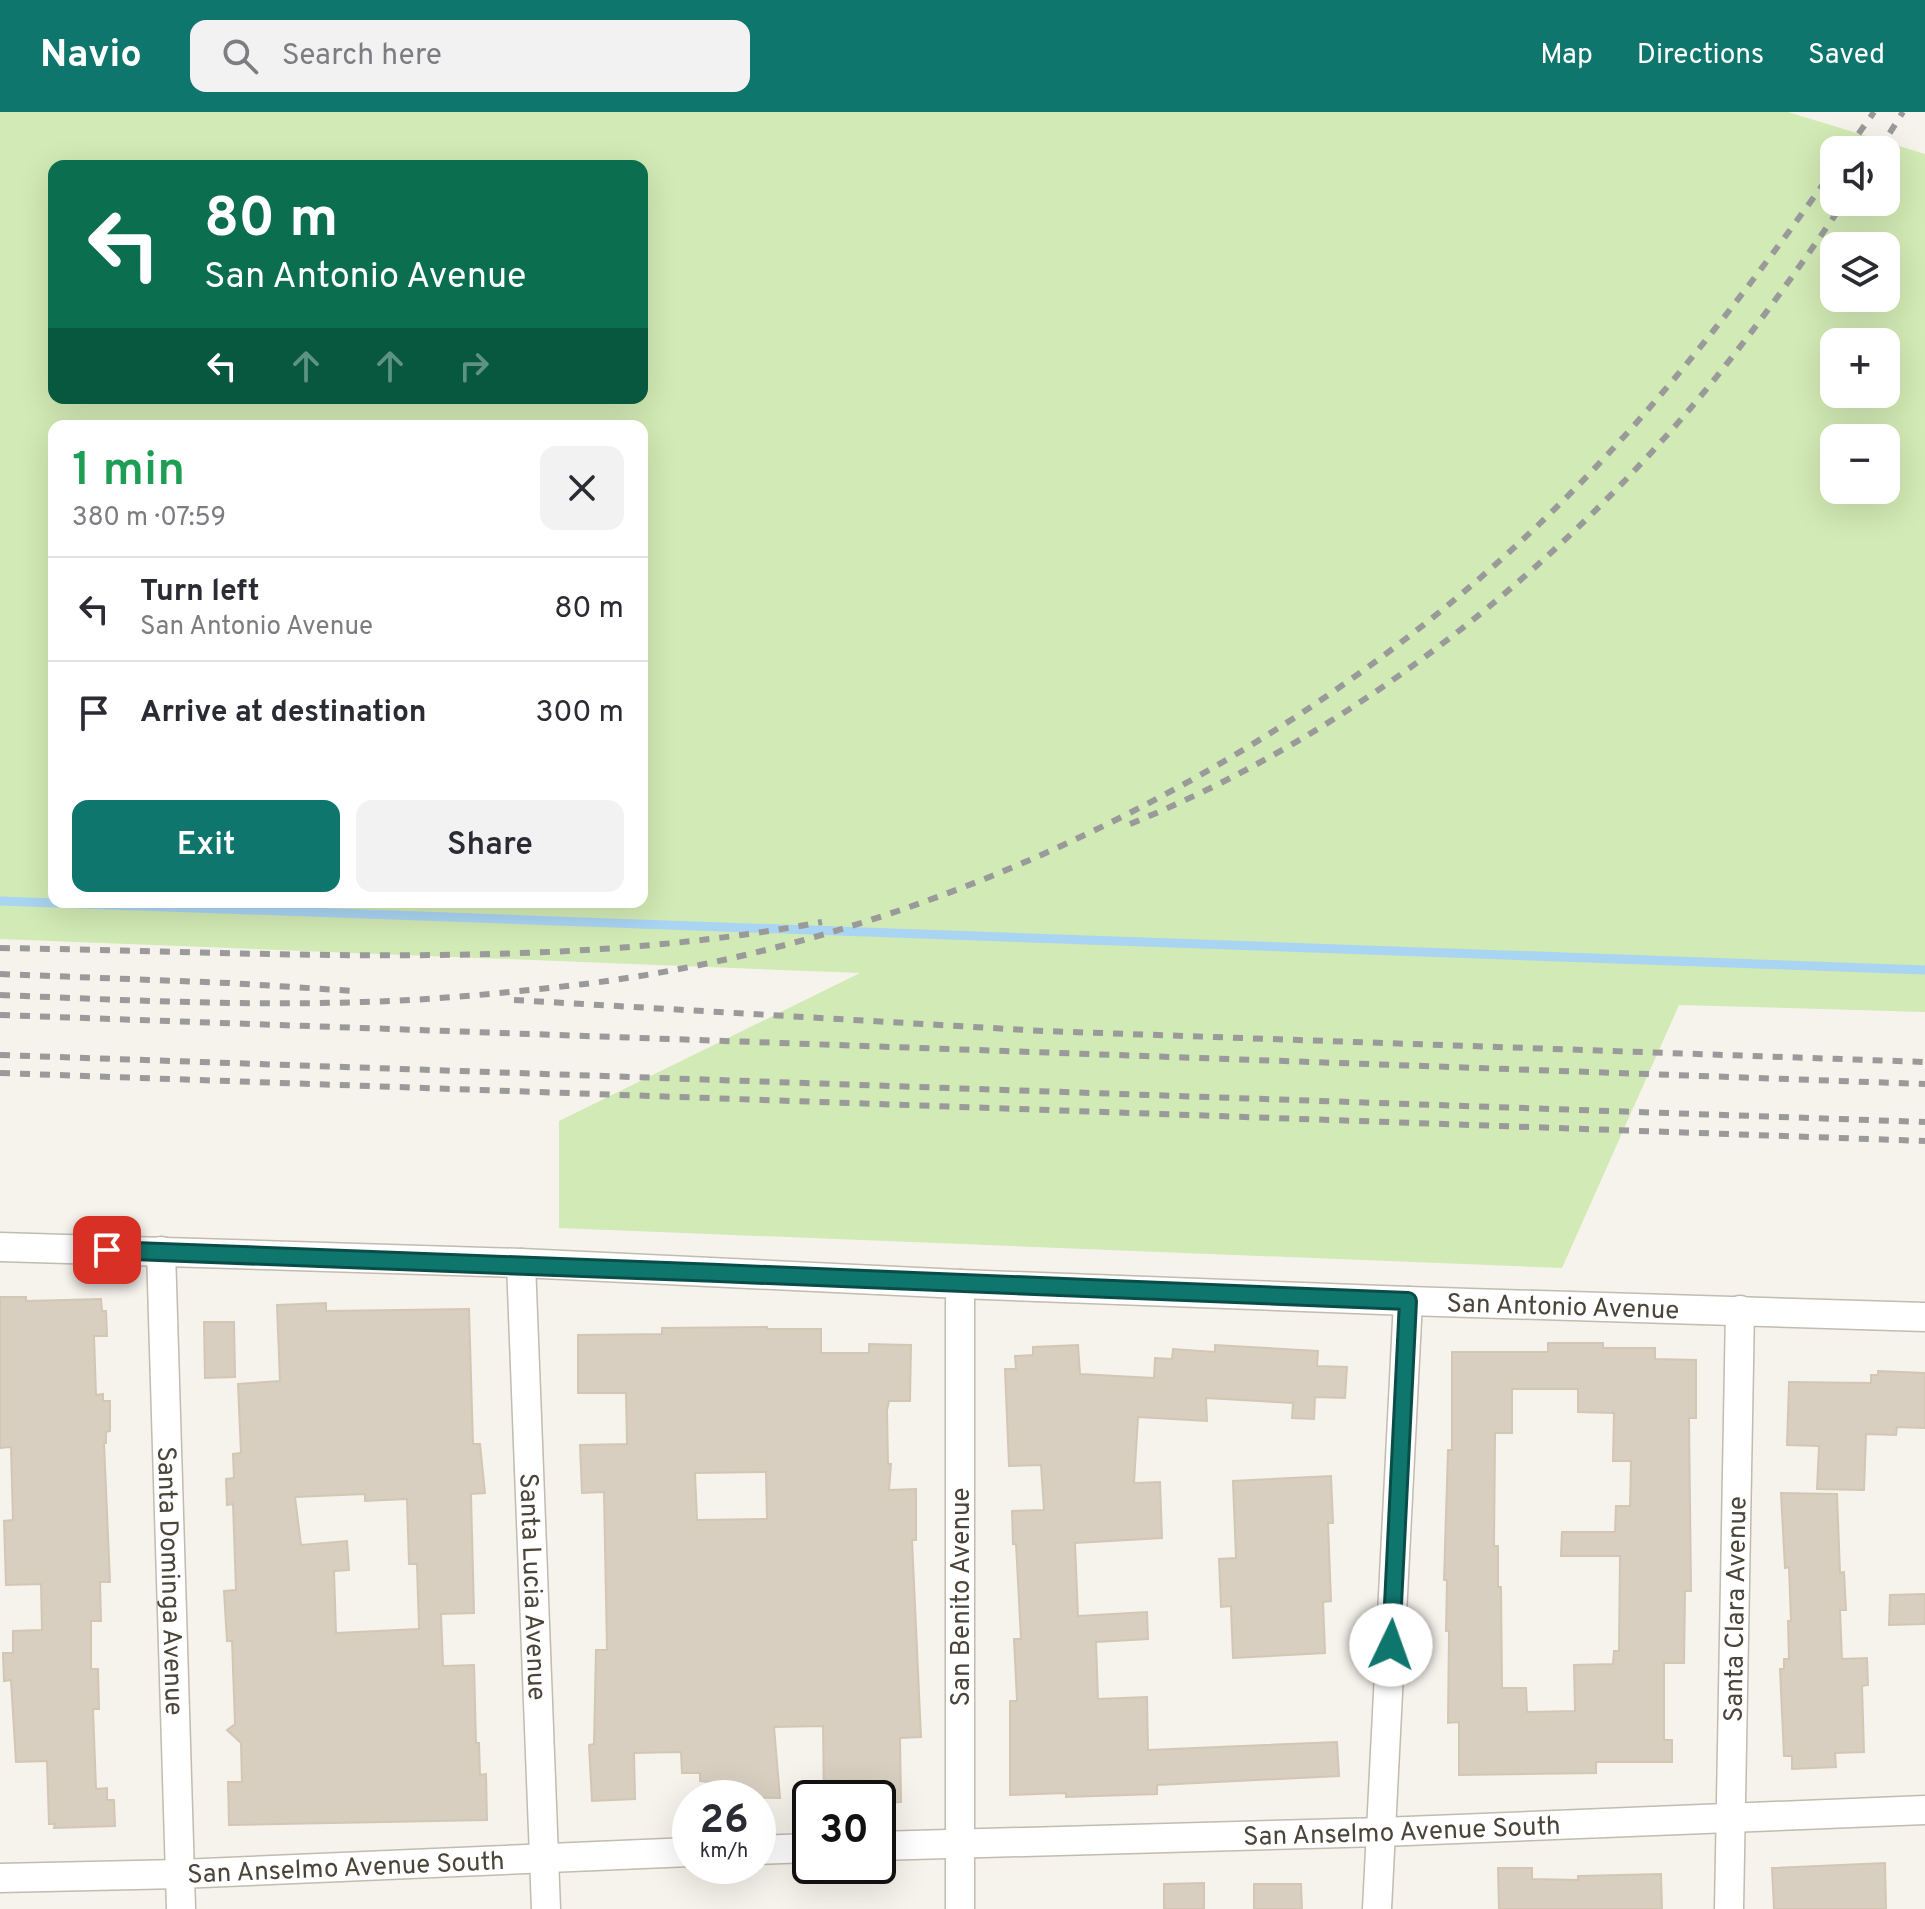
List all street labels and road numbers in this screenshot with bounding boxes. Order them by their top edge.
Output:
street label: San Antonio Avenue [1446,1288,1680,1328]
street label: Santa Dominga Avenue [148,1446,189,1716]
street label: Santa Lucia Avenue [510,1472,552,1701]
street label: San Benito Avenue [946,1487,979,1707]
street label: Santa Clara Avenue [1718,1496,1756,1722]
street label: San Anselmo Avenue South [1243,1811,1561,1855]
street label: San Anselmo Avenue South [187,1846,505,1893]

